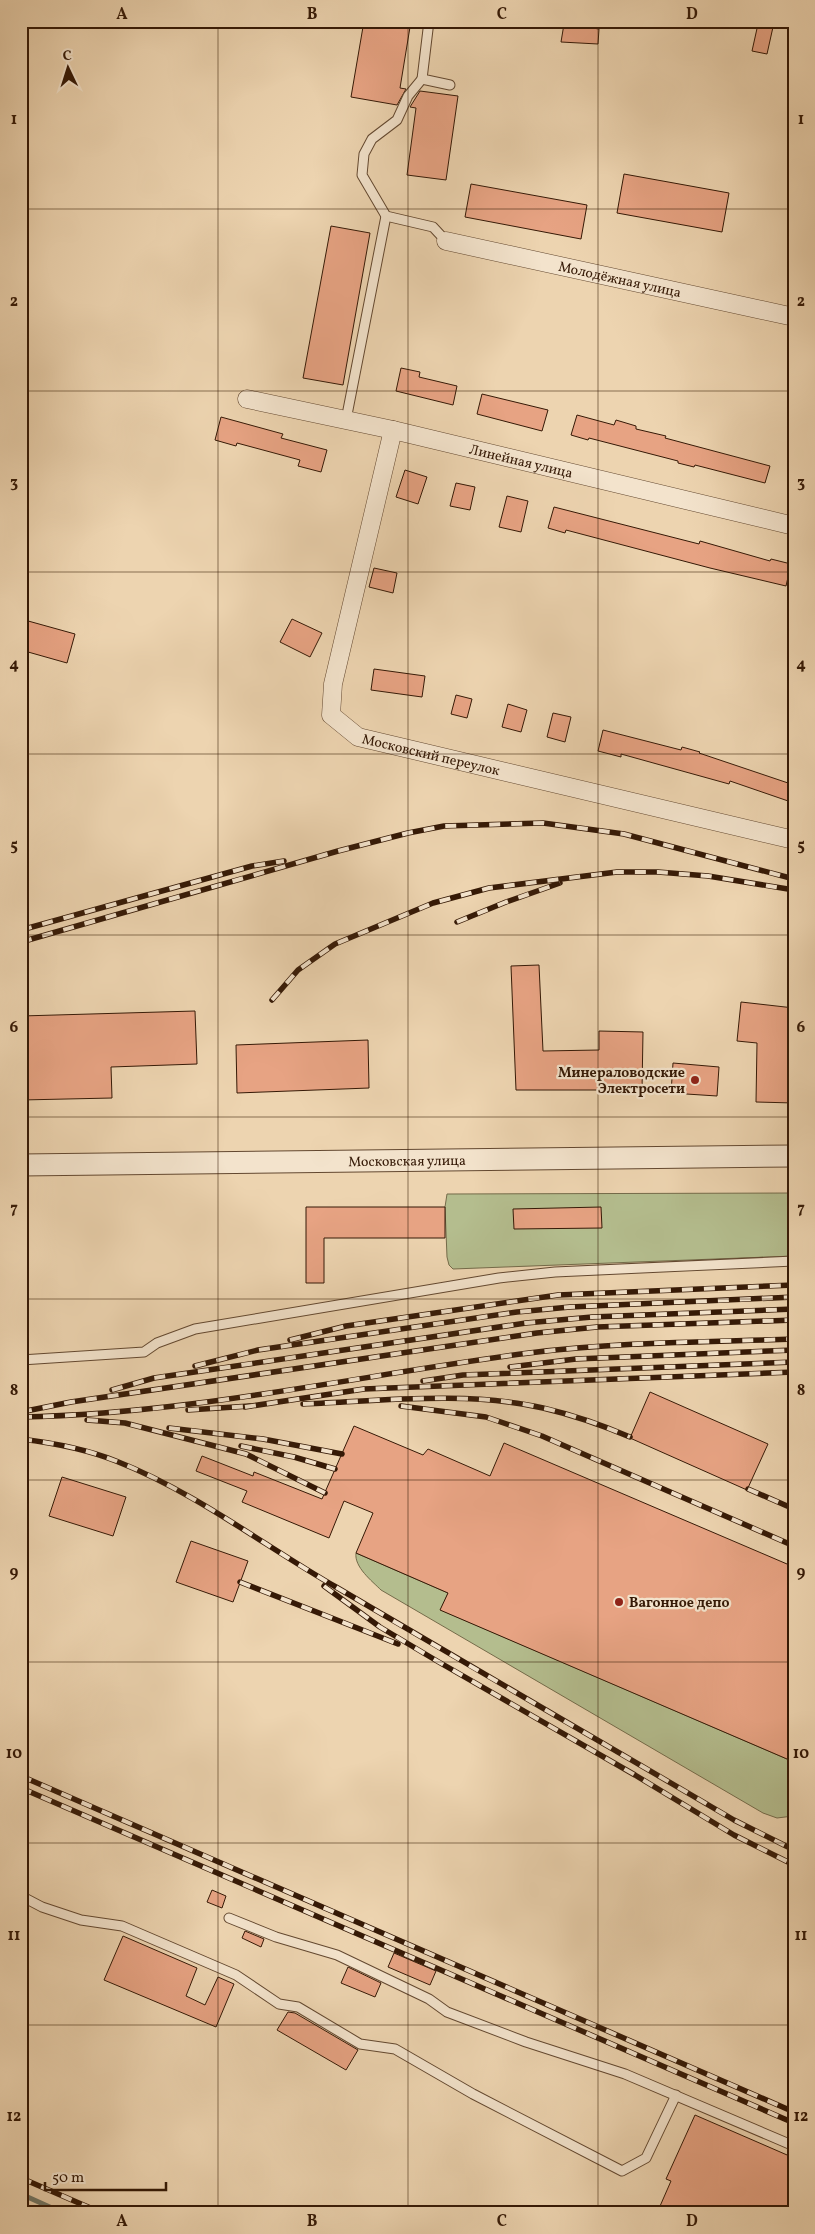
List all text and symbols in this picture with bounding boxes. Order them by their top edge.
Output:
text: A [116,4,128,26]
text: B [307,4,318,26]
text: C [497,4,507,26]
text: D [686,4,698,26]
north arrow [42,42,92,92]
text: С [62,47,72,66]
text: 1 [11,109,17,131]
text: 1 [798,109,804,131]
street label: Молодёжная улица [556,258,683,303]
text: 2 [10,291,18,313]
text: 2 [797,291,805,313]
street label: Линейная улица [467,441,575,484]
text: 3 [10,472,18,494]
text: 3 [797,472,805,494]
text: 4 [9,654,19,676]
text: 4 [796,654,806,676]
street label: Московский переулок [360,730,502,781]
text: 5 [10,835,18,857]
text: 5 [797,835,805,857]
text: 6 [10,1017,19,1039]
text: 6 [797,1017,806,1039]
place label: Минераловодские Электросети [558,1064,685,1099]
marker: Минераловодские Электросети [689,1074,701,1086]
street label: Московская улица [348,1152,466,1172]
text: 7 [10,1198,18,1220]
text: 7 [797,1198,805,1220]
text: 8 [10,1380,18,1402]
text: 8 [797,1380,805,1402]
text: 9 [10,1562,19,1584]
text: 9 [797,1562,806,1584]
place label: Вагонное депо [629,1594,729,1613]
marker: Вагонное депо [613,1596,625,1608]
text: 10 [6,1743,22,1765]
text: 10 [793,1743,809,1765]
text: 11 [8,1925,20,1947]
text: 11 [795,1925,807,1947]
text: 12 [7,2106,21,2128]
text: 12 [794,2106,808,2128]
scale bar [45,2159,166,2191]
text: 50 m [52,2168,84,2189]
text: A [116,2211,128,2233]
text: B [307,2211,318,2233]
text: C [497,2211,507,2233]
text: D [686,2211,698,2233]

